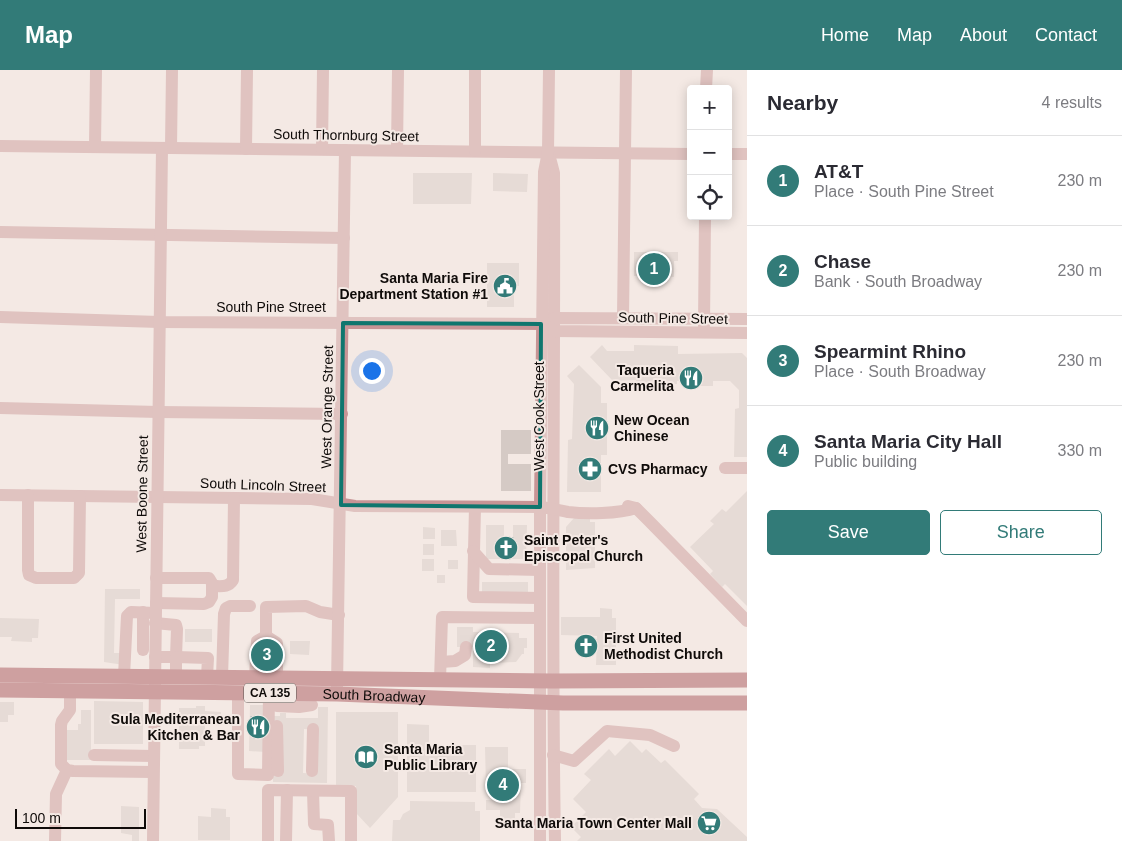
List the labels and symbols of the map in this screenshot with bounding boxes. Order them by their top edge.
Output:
street label: South Thornburg Street [273,126,419,144]
pin: 1 [638,250,670,288]
place label: Santa Maria Fire Department Station #1 [339,270,488,302]
public building icon: Santa Maria Fire Department Station #1 [492,273,518,299]
street label: South Pine Street [216,299,326,315]
street label: South Pine Street [618,309,728,327]
street label: West Orange Street [318,345,336,469]
your location [359,358,385,384]
street label: West Cook Street [531,361,547,471]
place label: Taqueria Carmelita [610,362,674,394]
restaurant icon: Taqueria Carmelita [678,365,704,391]
place label: New Ocean Chinese [614,412,689,444]
restaurant icon: New Ocean Chinese [584,415,610,441]
street label: West Boone Street [133,435,151,553]
pharmacy icon: CVS Pharmacy [577,456,603,482]
place label: CVS Pharmacy [608,461,708,477]
street label: South Lincoln Street [200,475,326,495]
place label: Saint Peter's Episcopal Church [524,532,643,564]
church icon: Saint Peter's Episcopal Church [493,535,519,561]
pin: 2 [475,627,507,665]
place label: First United Methodist Church [604,630,723,662]
church icon: First United Methodist Church [573,633,599,659]
pin: 3 [251,636,283,674]
road number: CA 135 [244,684,296,702]
street label: South Broadway [322,686,426,706]
place label: Sula Mediterranean Kitchen & Bar [111,711,241,743]
restaurant icon: Sula Mediterranean Kitchen & Bar [245,714,271,740]
place label: Santa Maria Public Library [384,741,478,773]
library icon: Santa Maria Public Library [353,744,379,770]
pin: 4 [487,766,519,804]
scale bar [15,806,146,829]
supermarket icon: Santa Maria Town Center Mall [696,810,722,836]
place label: Santa Maria Town Center Mall [495,815,692,831]

